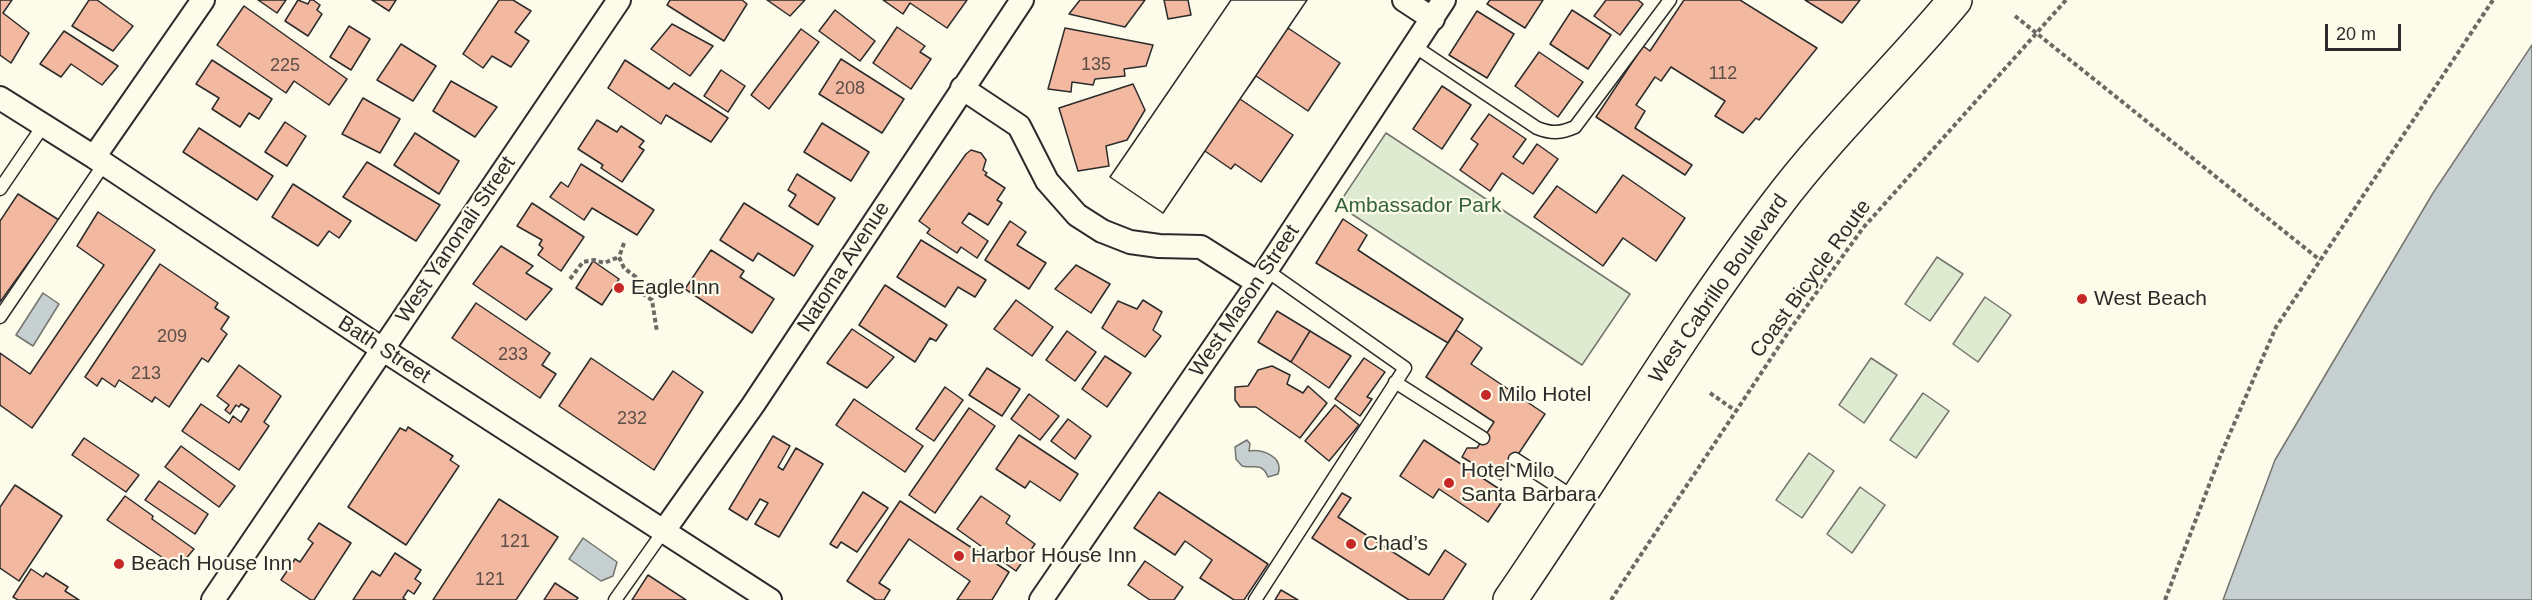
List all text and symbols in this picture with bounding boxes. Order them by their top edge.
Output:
scale bar [2328,12,2404,50]
text: 20 m [2336,24,2376,44]
house number: 135 [1081,54,1111,76]
house number: 225 [270,55,300,77]
house number: 112 [1709,63,1737,85]
house number: 208 [835,78,865,100]
street label: West Yanonali Street [391,152,521,328]
street label: West Cabrillo Boulevard [1644,190,1794,388]
park label: Ambassador Park [1335,193,1501,219]
street label: Coast Bicycle Route [1745,195,1877,363]
street label: Natoma Avenue [793,197,895,337]
street label: West Mason Street [1185,220,1305,382]
place label: Eagle Inn [631,275,720,301]
marker: Eagle Inn [612,281,626,295]
place label: West Beach [2094,286,2207,312]
marker: West Beach [2075,292,2089,306]
street label: Bath Street [333,311,435,389]
house number: 209 [157,326,187,348]
house number: 233 [498,344,528,366]
house number: 213 [131,363,161,385]
place label: Milo Hotel [1498,382,1591,408]
marker: Milo Hotel [1479,388,1493,402]
house number: 232 [617,408,647,430]
place label: Hotel Milo Santa Barbara [1461,458,1596,508]
marker: Hotel Milo Santa Barbara [1442,476,1456,490]
house number: 121 [500,531,530,553]
place label: Chad’s [1363,531,1428,557]
marker: Chad’s [1344,537,1358,551]
place label: Harbor House Inn [971,543,1137,569]
marker: Harbor House Inn [952,549,966,563]
place label: Beach House Inn [131,551,292,577]
marker: Beach House Inn [112,557,126,571]
house number: 121 [475,569,505,591]

